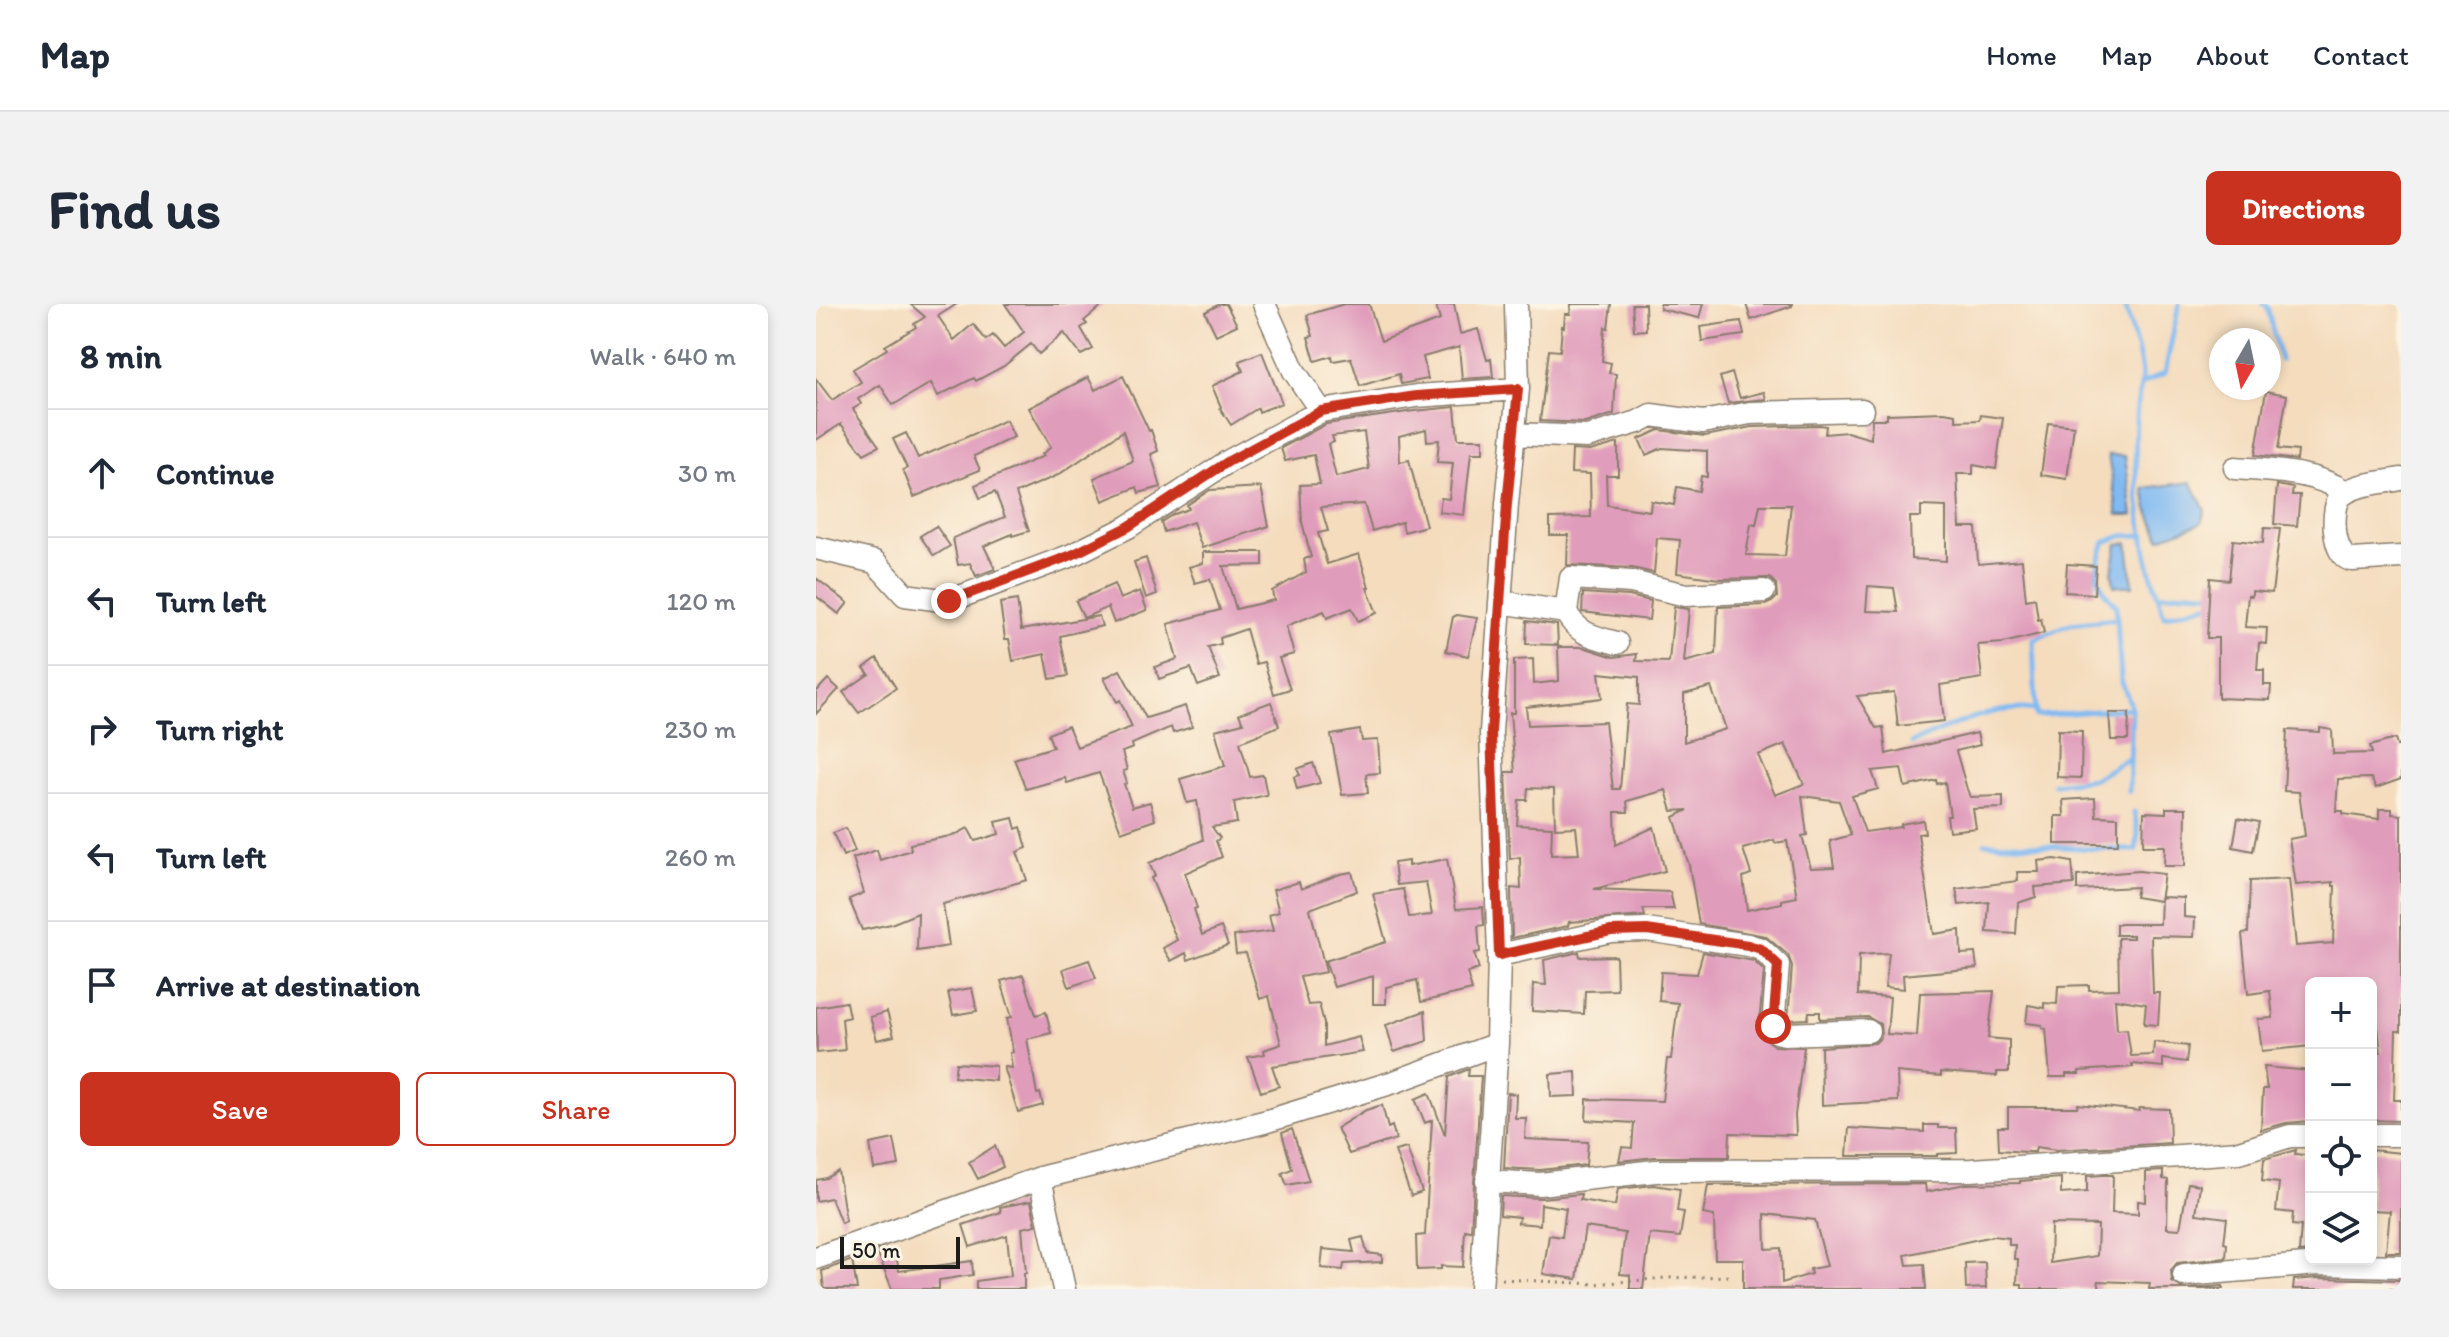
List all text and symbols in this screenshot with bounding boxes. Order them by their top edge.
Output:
text: Map [40,32,110,78]
text: Home [1986,38,2057,72]
text: Map [2101,38,2152,72]
text: About [2196,38,2269,72]
text: Contact [2313,38,2409,72]
button: Directions [2206,171,2401,245]
text: Find us [48,175,221,242]
north arrow [2209,328,2281,400]
text: 8 min [80,336,162,377]
text: Walk · 640 m [589,340,736,372]
icon: ahead [80,451,124,495]
text: Continue [156,455,275,492]
text: 30 m [678,457,736,489]
icon: left [80,579,124,623]
text: Turn left [156,583,267,620]
route end [931,583,967,619]
text: 120 m [667,585,736,617]
icon: right [80,707,124,751]
text: Turn right [156,711,284,748]
text: 230 m [664,713,736,745]
icon: left [80,835,124,879]
text: Turn left [156,839,267,876]
text: 260 m [665,841,736,873]
icon: arrive [80,963,124,1007]
text: Arrive at destination [156,967,420,1004]
map controls [2305,977,2377,1265]
button: + [2305,977,2377,1049]
route start [1755,1008,1791,1044]
button: − [2305,1049,2377,1121]
button: Save [80,1072,400,1146]
button: Share [416,1072,736,1146]
button: locate [2305,1121,2377,1193]
button: layers [2305,1193,2377,1265]
scale bar [840,1233,960,1269]
text: 50 m [852,1237,901,1264]

